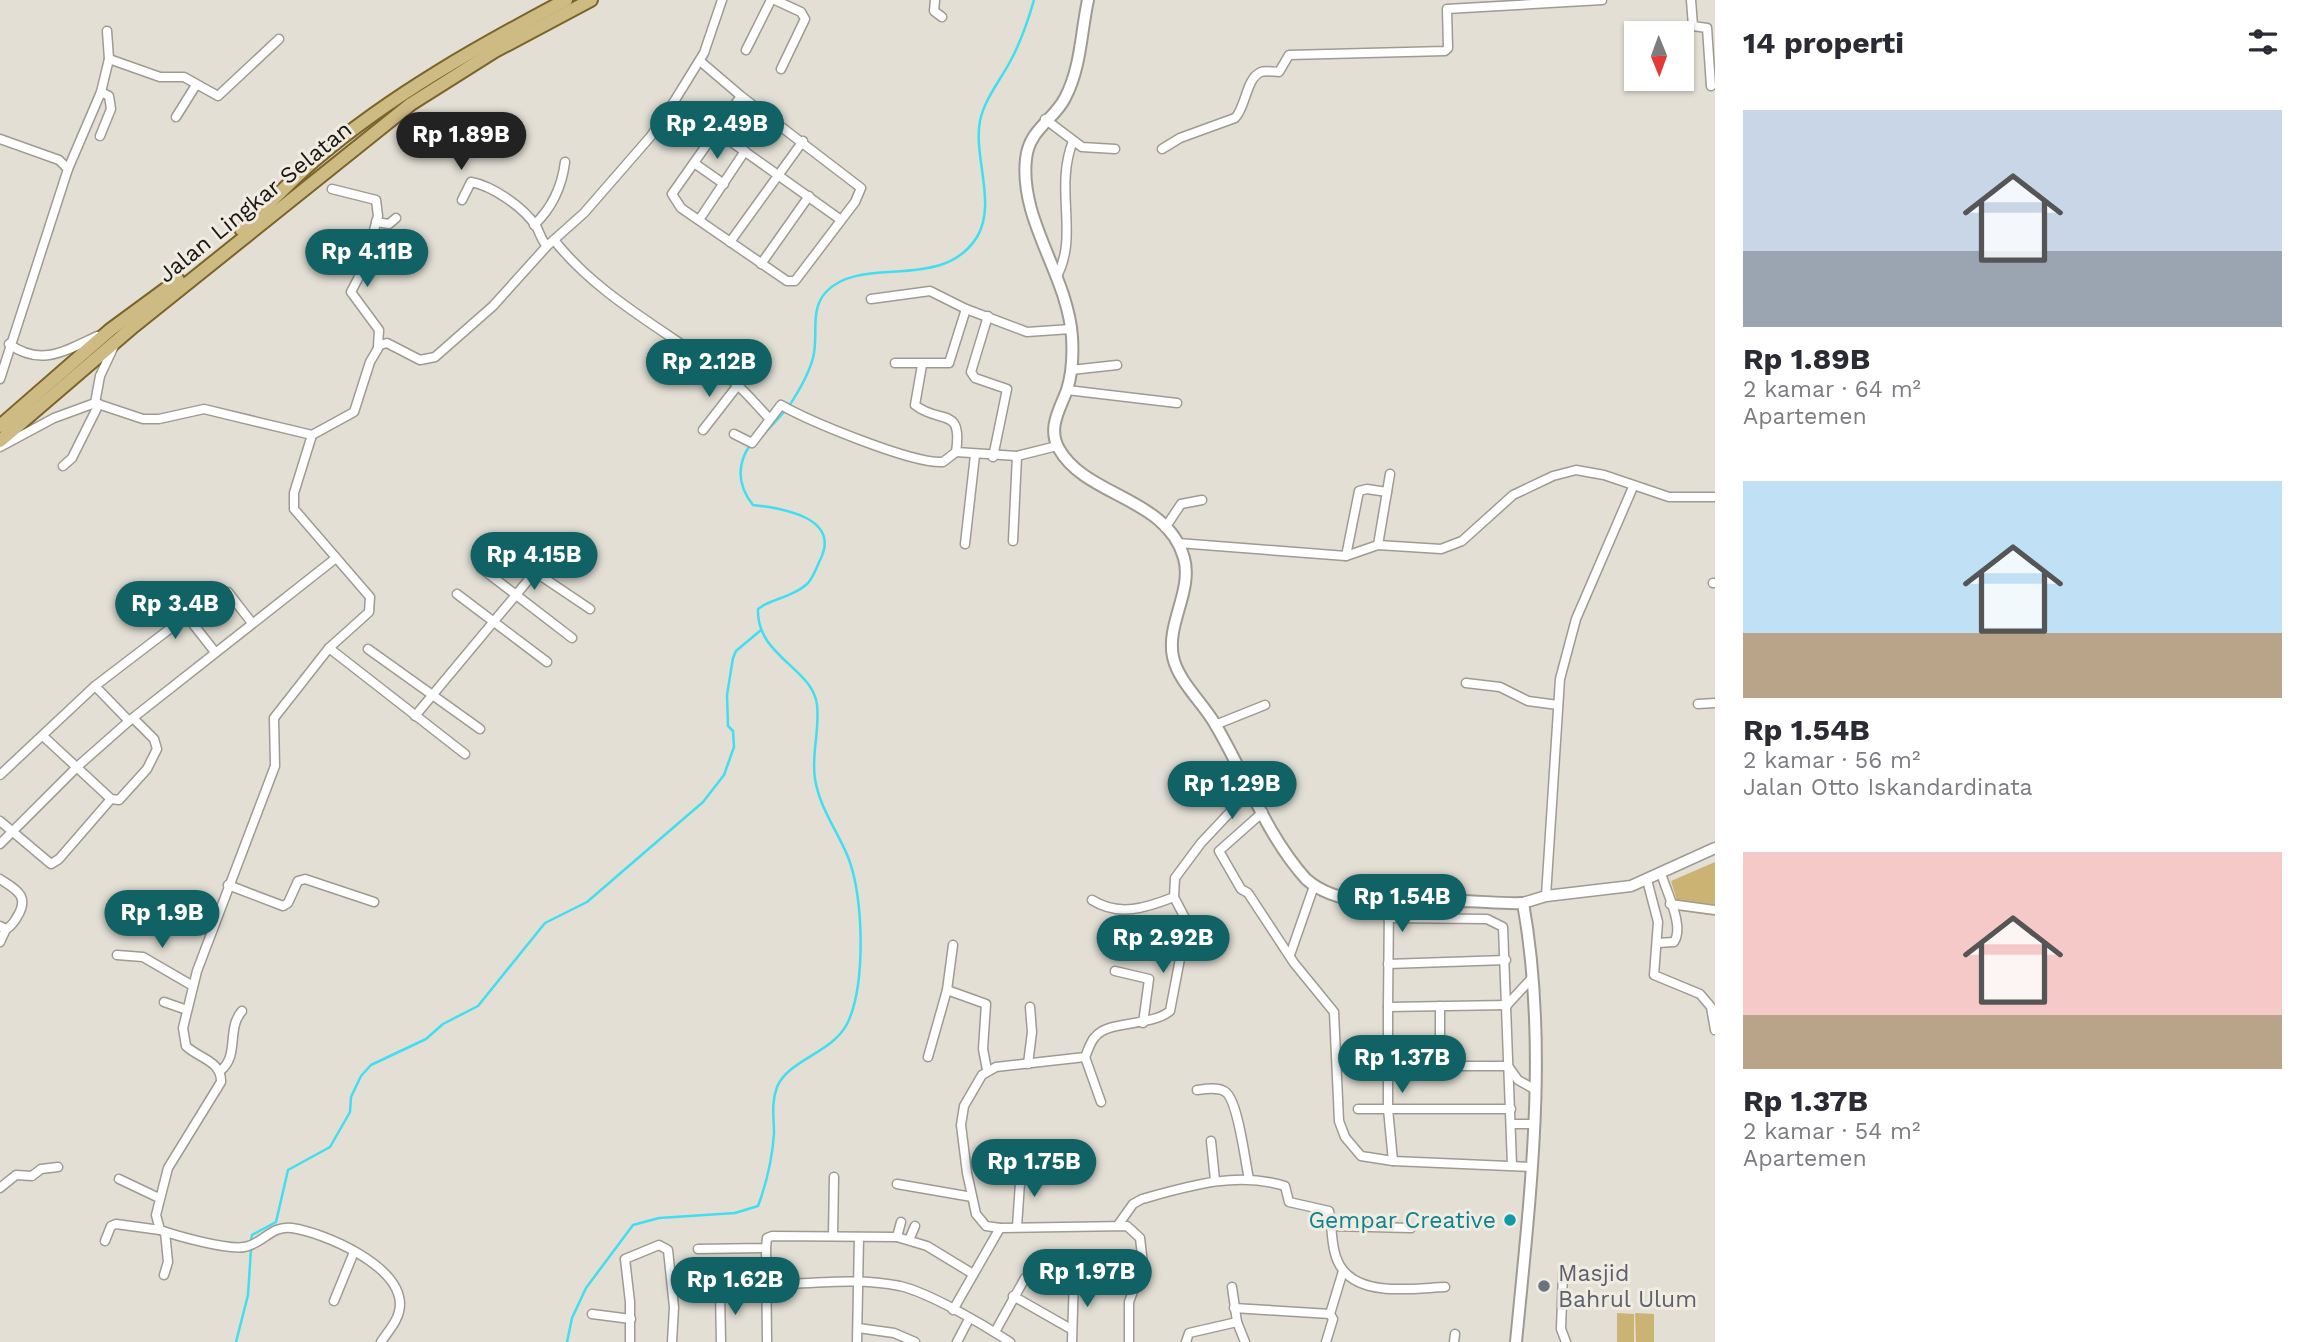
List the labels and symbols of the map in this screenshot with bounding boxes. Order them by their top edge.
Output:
north arrow [1624,21,1694,91]
pin: Rp 2.49B [645,102,789,161]
pin: Rp 1.89B [389,113,533,172]
street label: Jalan Lingkar Selatan [153,116,357,288]
pin: Rp 4.11B [295,230,439,289]
pin: Rp 2.12B [637,340,781,399]
pin: Rp 4.15B [462,532,606,592]
pin: Rp 3.4B [110,582,240,641]
pin: Rp 1.29B [1160,762,1304,821]
pin: Rp 1.54B [1330,874,1474,934]
pin: Rp 1.9B [97,890,227,950]
pin: Rp 2.92B [1091,916,1235,975]
pin: Rp 1.37B [1330,1036,1474,1095]
pin: Rp 1.75B [962,1140,1106,1199]
place label: Gempar Creative [1308,1207,1496,1234]
marker: Gempar Creative [1502,1212,1518,1228]
pin: Rp 1.97B [1015,1250,1159,1309]
pin: Rp 1.62B [663,1258,807,1317]
place label: Masjid Bahrul Ulum [1558,1260,1697,1313]
marker: Masjid Bahrul Ulum [1536,1278,1552,1294]

